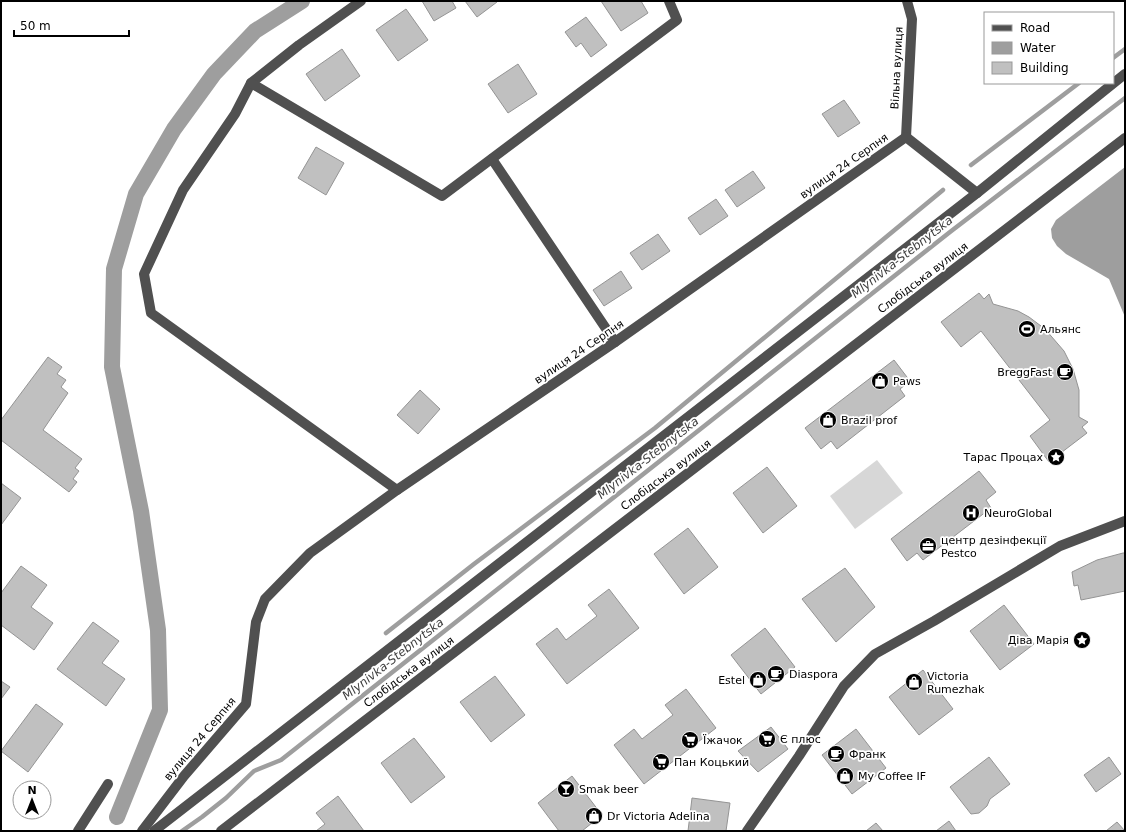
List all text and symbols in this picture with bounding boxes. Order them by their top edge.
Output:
scale bar [14,12,129,38]
legend [984,12,1114,84]
text: 50 m [20,19,51,33]
text: Road [1020,21,1050,35]
street label: Вільна вулиця [888,26,906,110]
text: Water [1020,41,1056,55]
text: Building [1020,61,1069,75]
street label: вулиця 24 Серпня [797,131,891,201]
water label: Mlynivka-Stebnytska [849,213,955,301]
street label: Слобідська вулиця [875,240,971,316]
street label: вулиця 24 Серпня [532,317,626,387]
sports icon: Альянс [1017,319,1037,339]
place label: Альянс [1040,323,1081,336]
cafe icon: BreggFast [1055,362,1075,382]
place label: BreggFast [997,366,1053,379]
shop icon: Paws [870,371,890,391]
place label: Paws [893,375,921,388]
shop icon: Brazil prof [818,410,838,430]
water label: Mlynivka-Stebnytska [595,414,701,502]
place label: Brazil prof [841,414,898,427]
street label: Слобідська вулиця [618,437,714,513]
place icon: Тарас Процах [1046,447,1066,467]
place label: Тарас Процах [963,451,1043,464]
hospital icon: NeuroGlobal [961,503,981,523]
place label: NeuroGlobal [984,507,1052,520]
place label: центр дезінфекції Pestco [941,534,1047,560]
office icon: центр дезінфекції Pestco [918,536,938,556]
water label: Mlynivka-Stebnytska [340,615,446,703]
place icon: Діва Марія [1072,630,1092,650]
street label: Слобідська вулиця [361,634,457,710]
place label: Діва Марія [1008,634,1069,647]
cafe icon: Diaspora [766,664,786,684]
place label: Diaspora [789,668,838,681]
shop icon: Estel [748,670,768,690]
place label: Victoria Rumezhak [927,670,985,696]
shop icon: Victoria Rumezhak [904,672,924,692]
place label: Estel [718,674,745,687]
street label: вулиця 24 Серпня [161,695,239,783]
supermarket icon: Є плюс [757,729,777,749]
supermarket icon: Їжачок [680,730,700,750]
place label: Є плюс [780,733,821,746]
place label: Їжачок [703,734,743,747]
cafe icon: Франк [826,744,846,764]
place label: Франк [849,748,886,761]
supermarket icon: Пан Коцький [651,752,671,772]
place label: Пан Коцький [674,756,749,769]
shop icon: My Coffee IF [835,766,855,786]
place label: My Coffee IF [858,770,926,783]
bar icon: Smak beer [556,779,576,799]
north arrow [12,780,52,820]
place label: Smak beer [579,783,639,796]
text: N [27,784,37,797]
shop icon: Dr Victoria Adelina [584,806,604,826]
place label: Dr Victoria Adelina [607,810,710,823]

